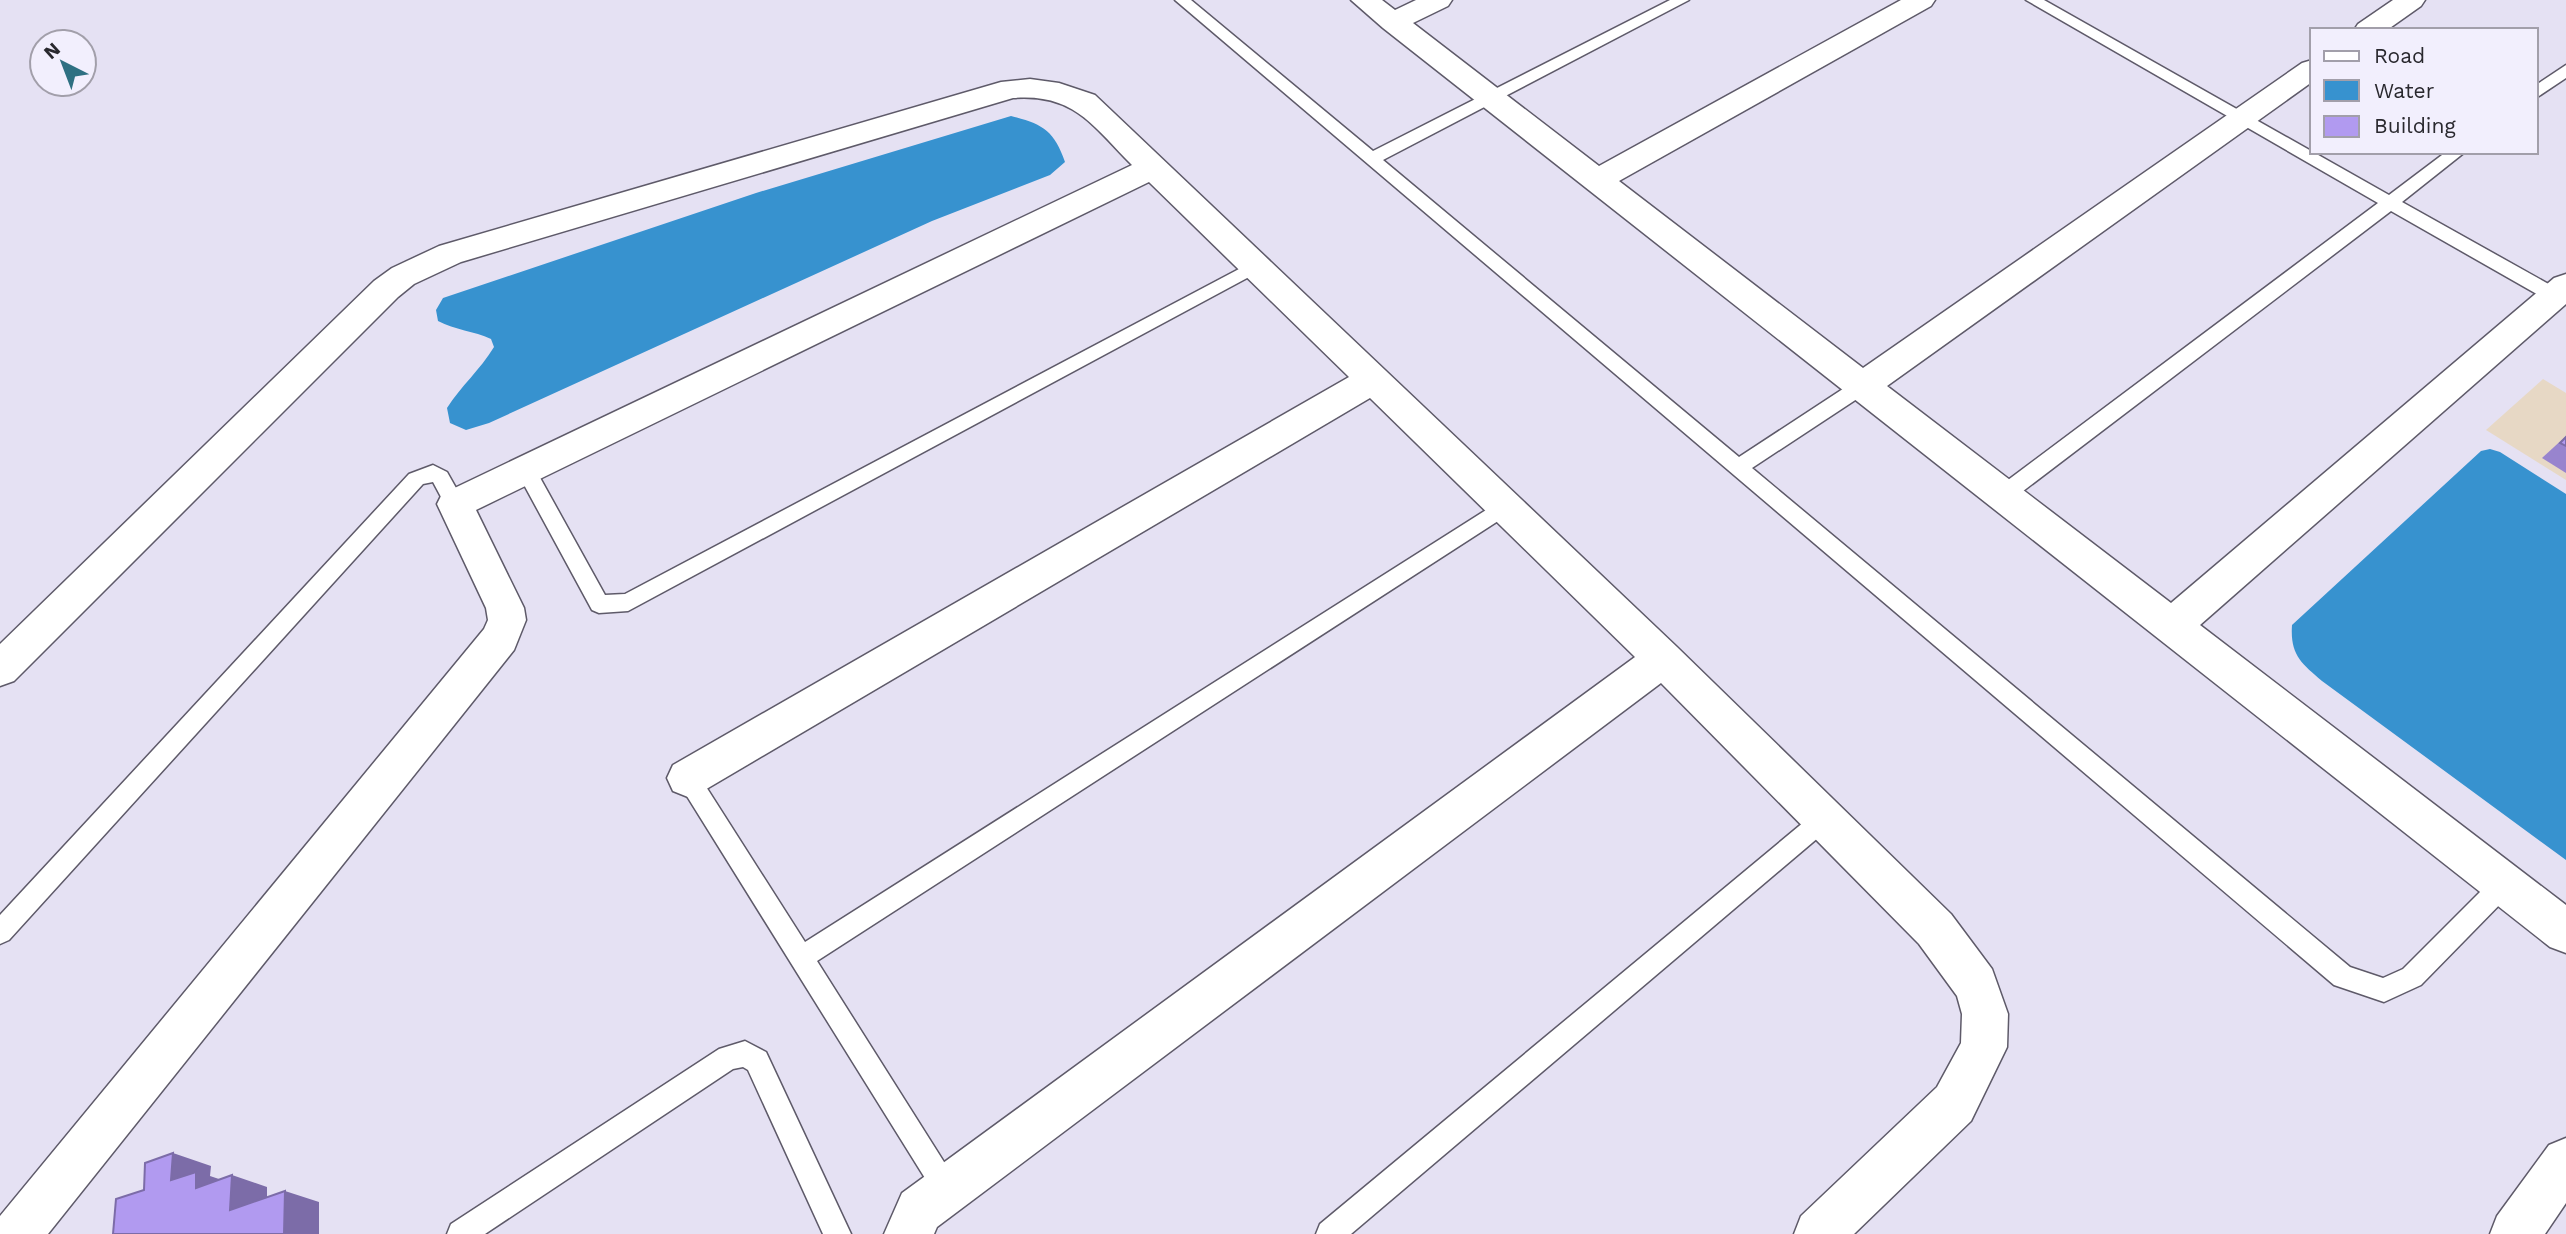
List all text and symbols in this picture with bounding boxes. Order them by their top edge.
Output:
north arrow [28,28,98,98]
legend [2310,28,2538,154]
text: N [39,37,65,64]
text: Road [2374,43,2425,68]
text: Water [2374,78,2435,103]
text: Building [2374,113,2456,138]

